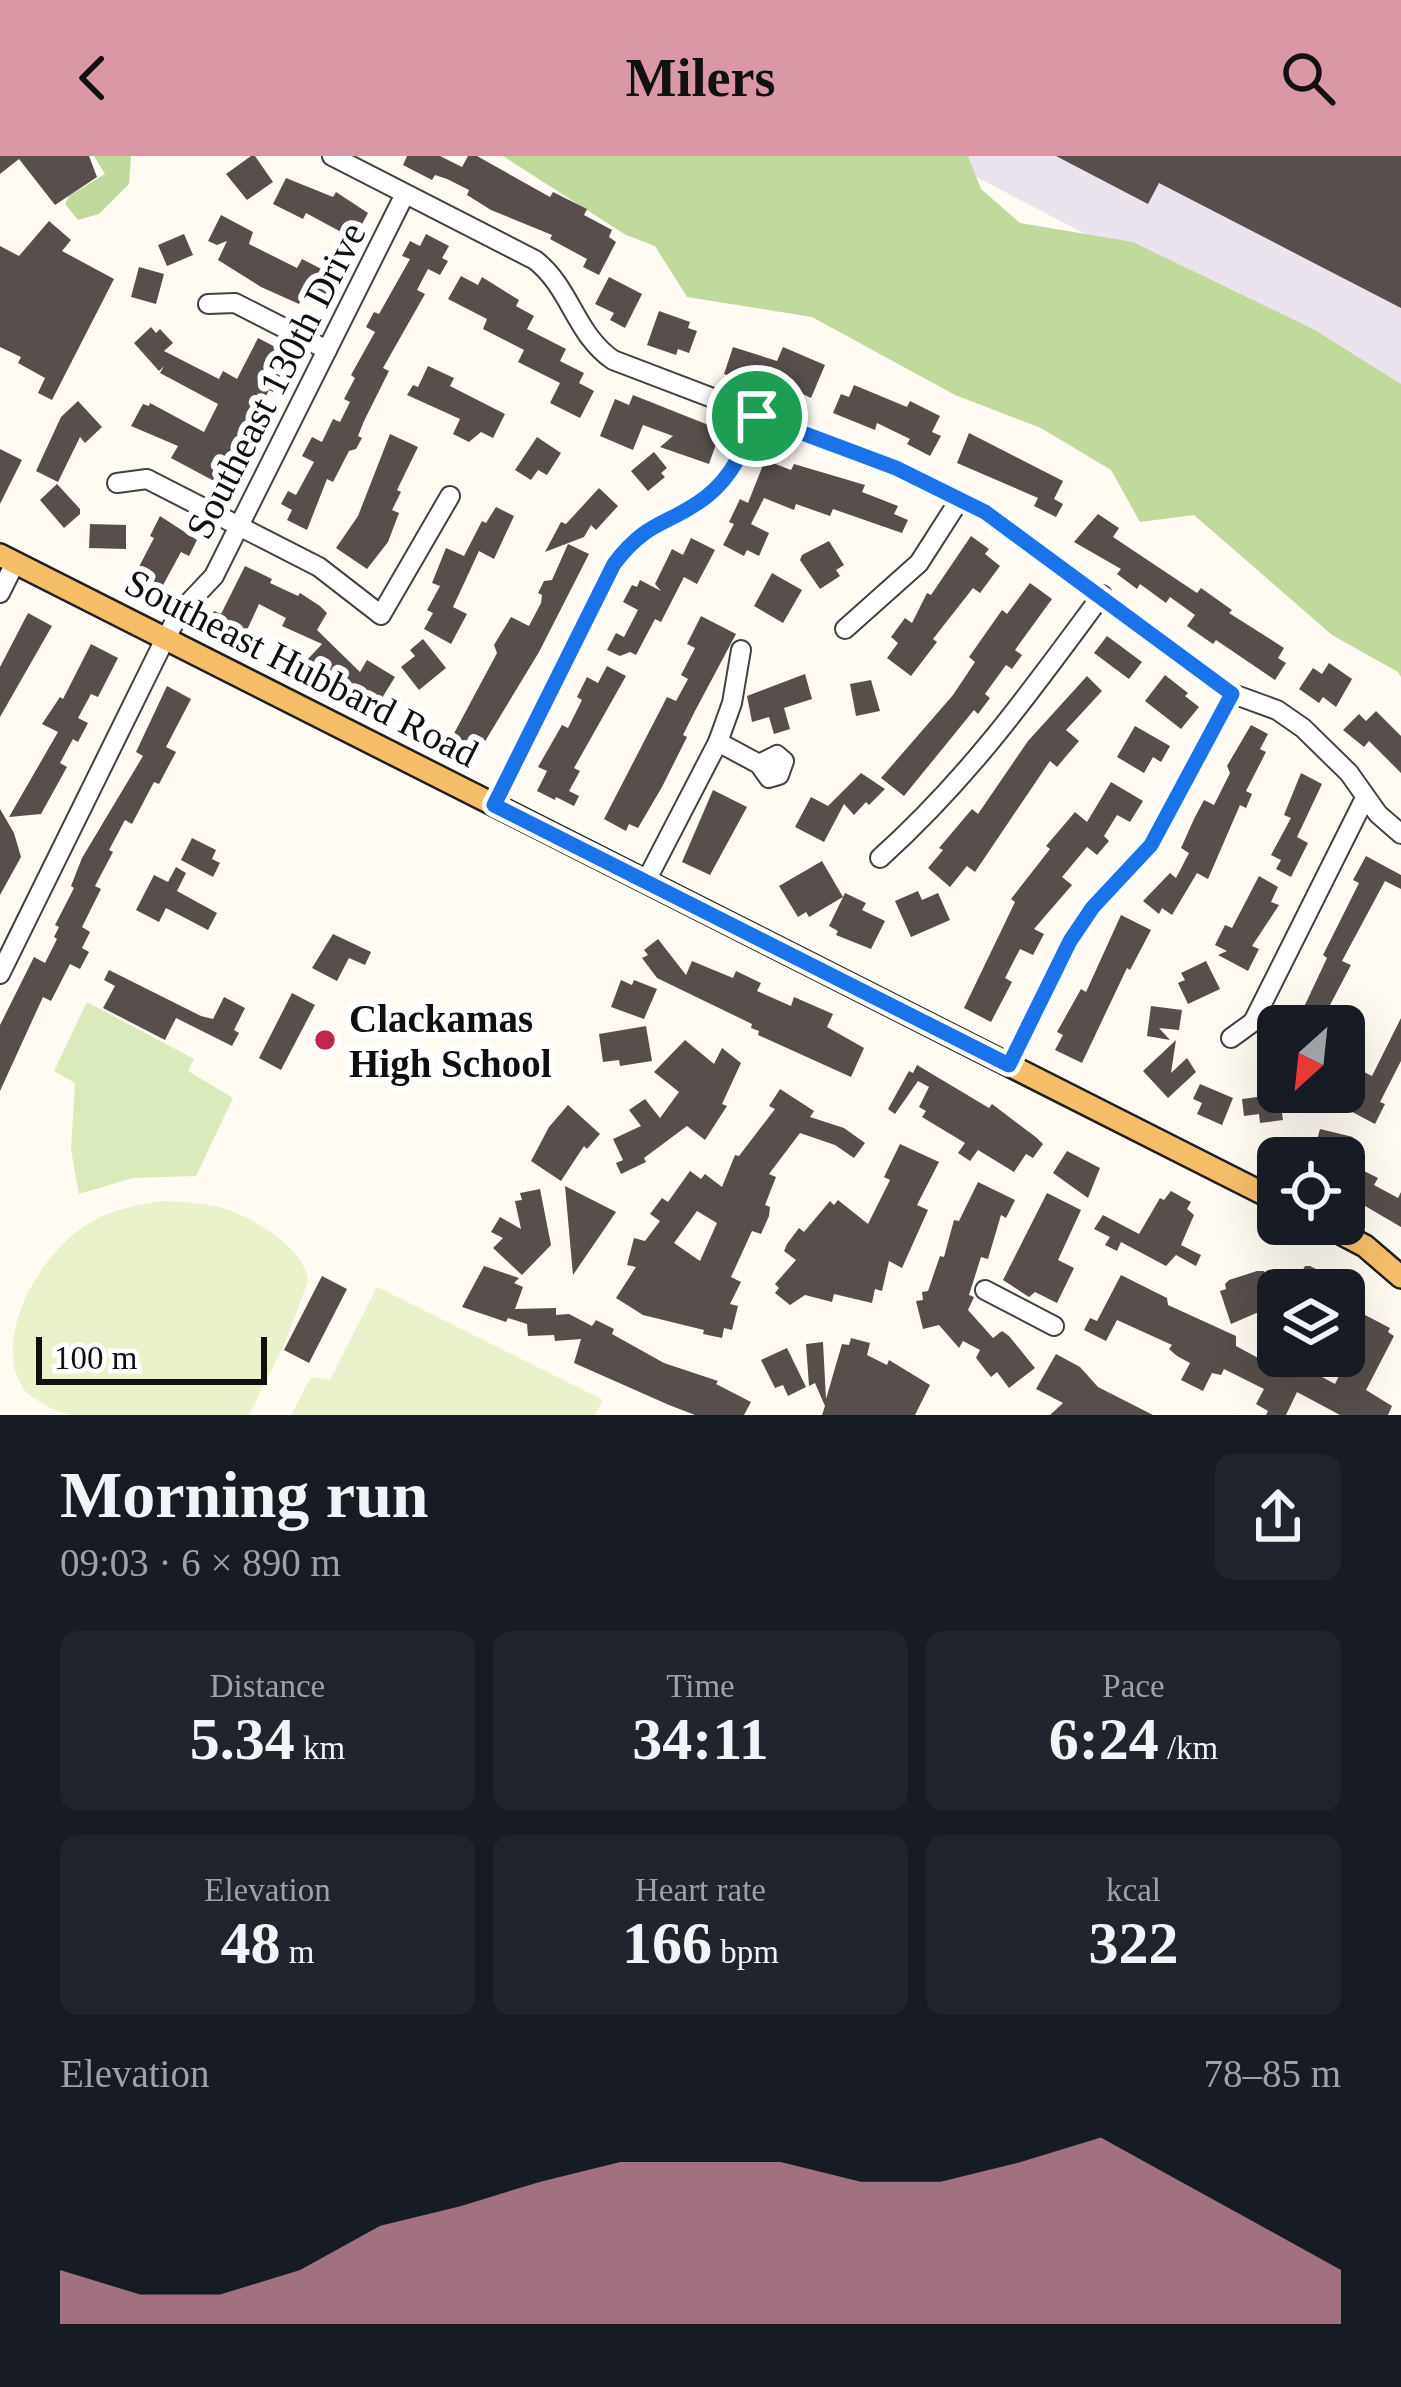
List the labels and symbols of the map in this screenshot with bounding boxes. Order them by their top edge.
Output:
street label: Southeast 130th Drive [177,215,374,545]
pin [706,365,808,467]
street label: Southeast Hubbard Road [118,560,486,775]
place label: Clackamas High School [349,997,552,1086]
north arrow [1257,1005,1365,1113]
marker: Clackamas High School [312,1027,338,1053]
scale bar [36,1331,267,1384]

